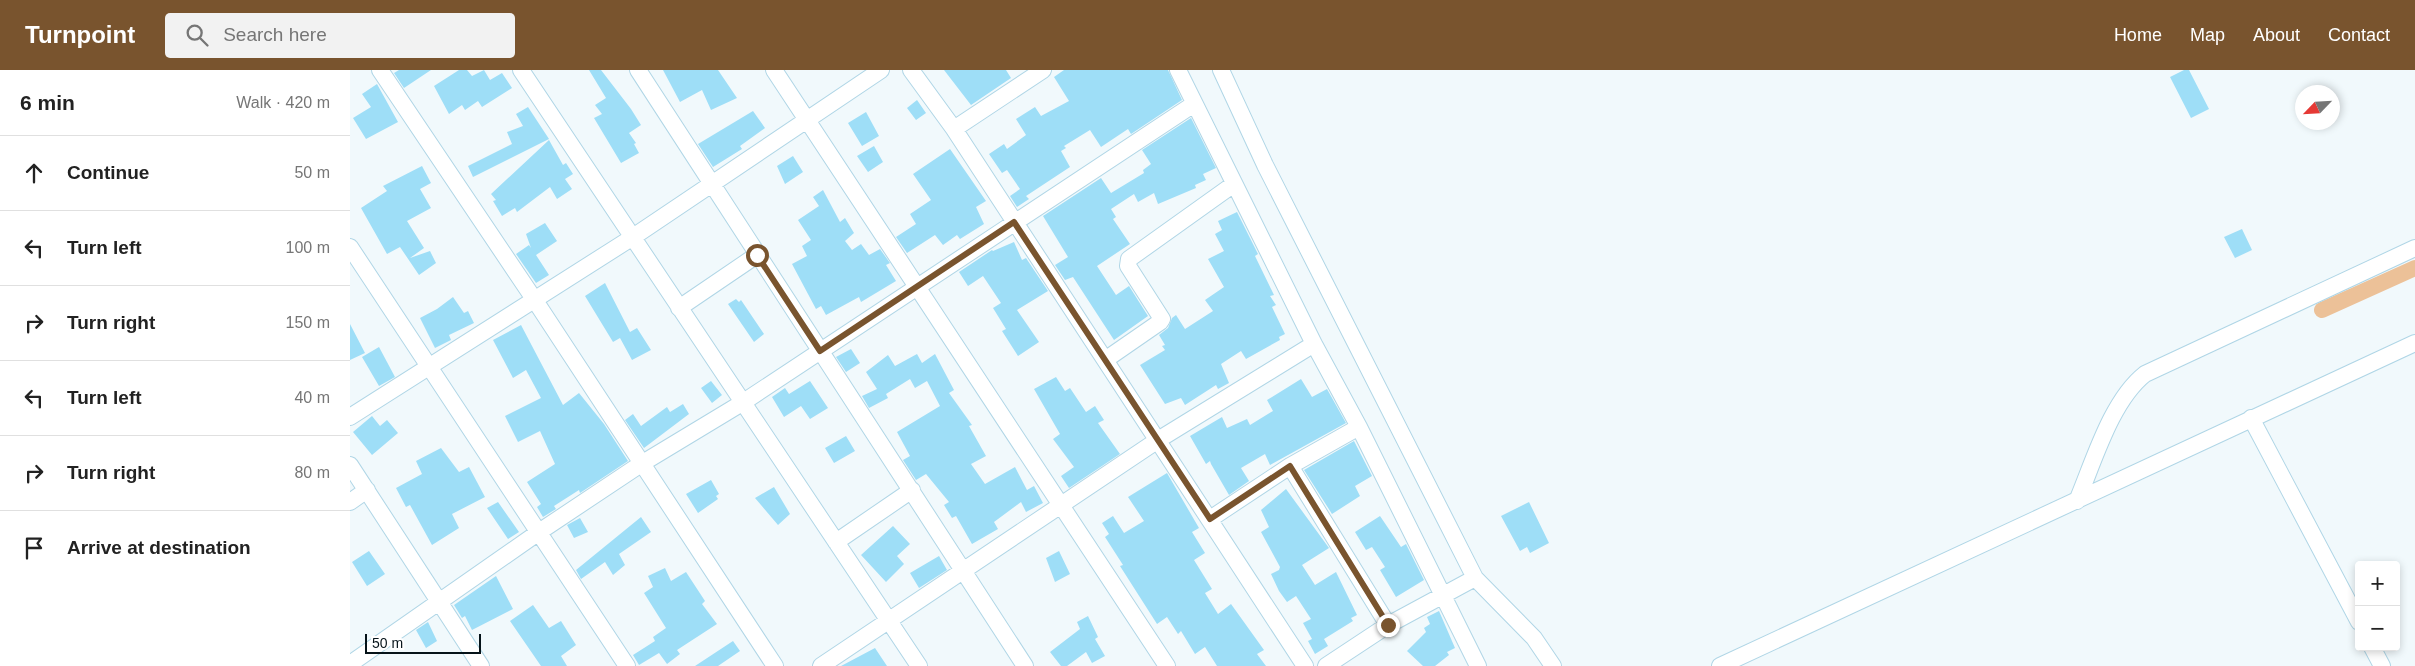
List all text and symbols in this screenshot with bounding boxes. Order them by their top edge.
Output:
search box [165,13,515,58]
text: Turnpoint [25,21,135,48]
icon: search [183,21,211,49]
text: Search here [223,24,327,45]
text: Home [2114,25,2162,45]
text: Map [2190,25,2225,45]
text: About [2253,25,2300,45]
text: Contact [2328,25,2390,45]
north arrow [2295,85,2340,130]
text: 6 min [20,91,75,114]
text: Walk · 420 m [236,94,330,111]
icon: ahead [20,159,48,187]
text: Continue [67,162,149,183]
text: 50 m [294,164,330,181]
icon: left [20,234,48,262]
text: Turn left [67,237,142,258]
text: 100 m [286,239,330,256]
route start [746,244,769,267]
icon: right [20,309,48,337]
text: Turn right [67,312,155,333]
text: 150 m [286,314,330,331]
icon: left [20,384,48,412]
text: Turn left [67,387,142,408]
text: 40 m [294,389,330,406]
icon: right [20,459,48,487]
text: Turn right [67,462,155,483]
text: 80 m [294,464,330,481]
icon: arrive [20,534,48,562]
text: Arrive at destination [67,537,251,558]
map controls [2355,561,2400,651]
button: + [2355,561,2400,606]
button: − [2355,606,2400,651]
route end [1377,614,1400,637]
scale bar [365,631,481,654]
text: 50 m [372,635,403,651]

